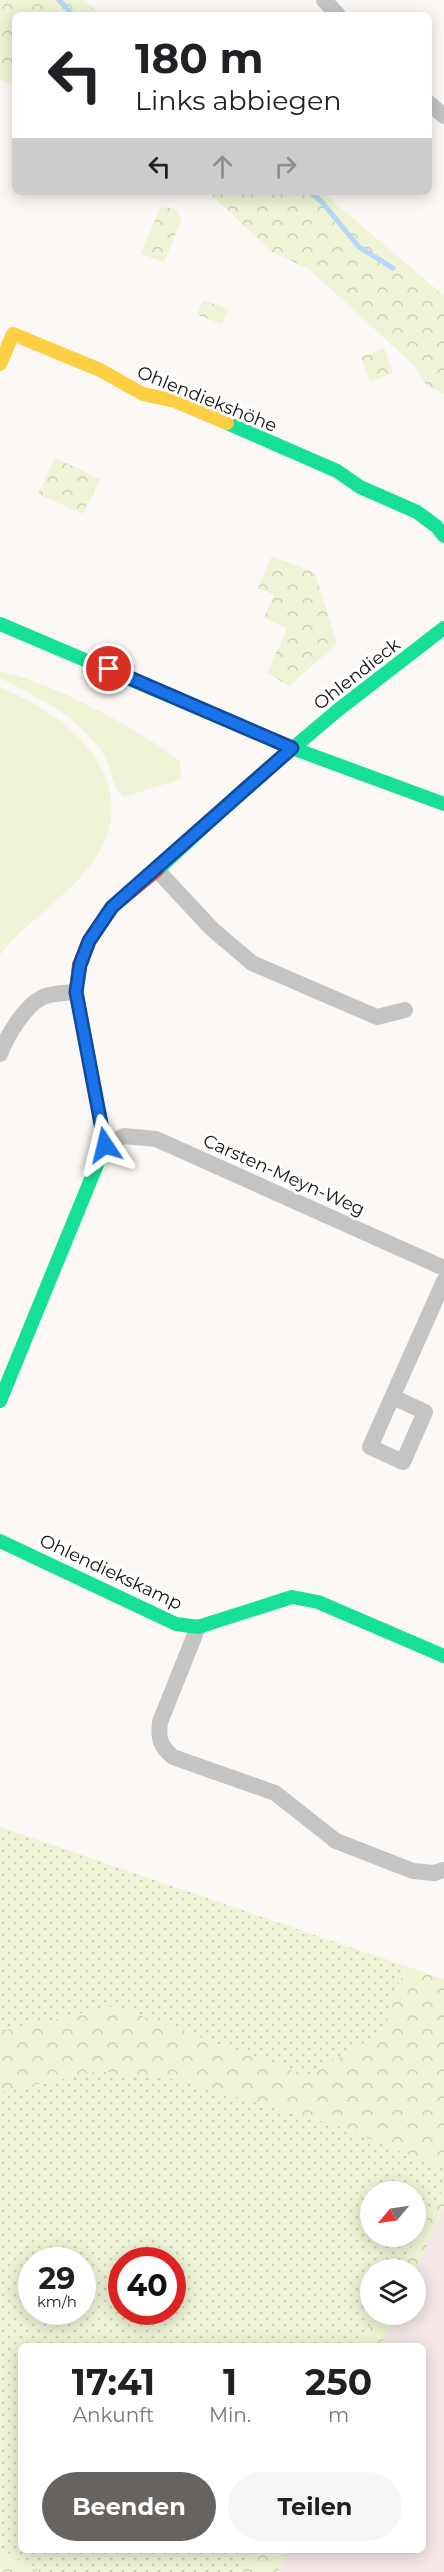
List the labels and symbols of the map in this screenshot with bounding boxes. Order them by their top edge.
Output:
street label: Ohlendiekshöhe [134,361,280,437]
street label: Ohlendieck [309,633,405,715]
pin [83,643,134,694]
position arrow [73,1113,137,1177]
street label: Carsten-Meyn-Weg [200,1129,368,1221]
street label: Ohlendiekskamp [36,1529,186,1615]
north arrow [360,2181,426,2247]
speed limit sign: 40 [108,2247,186,2325]

